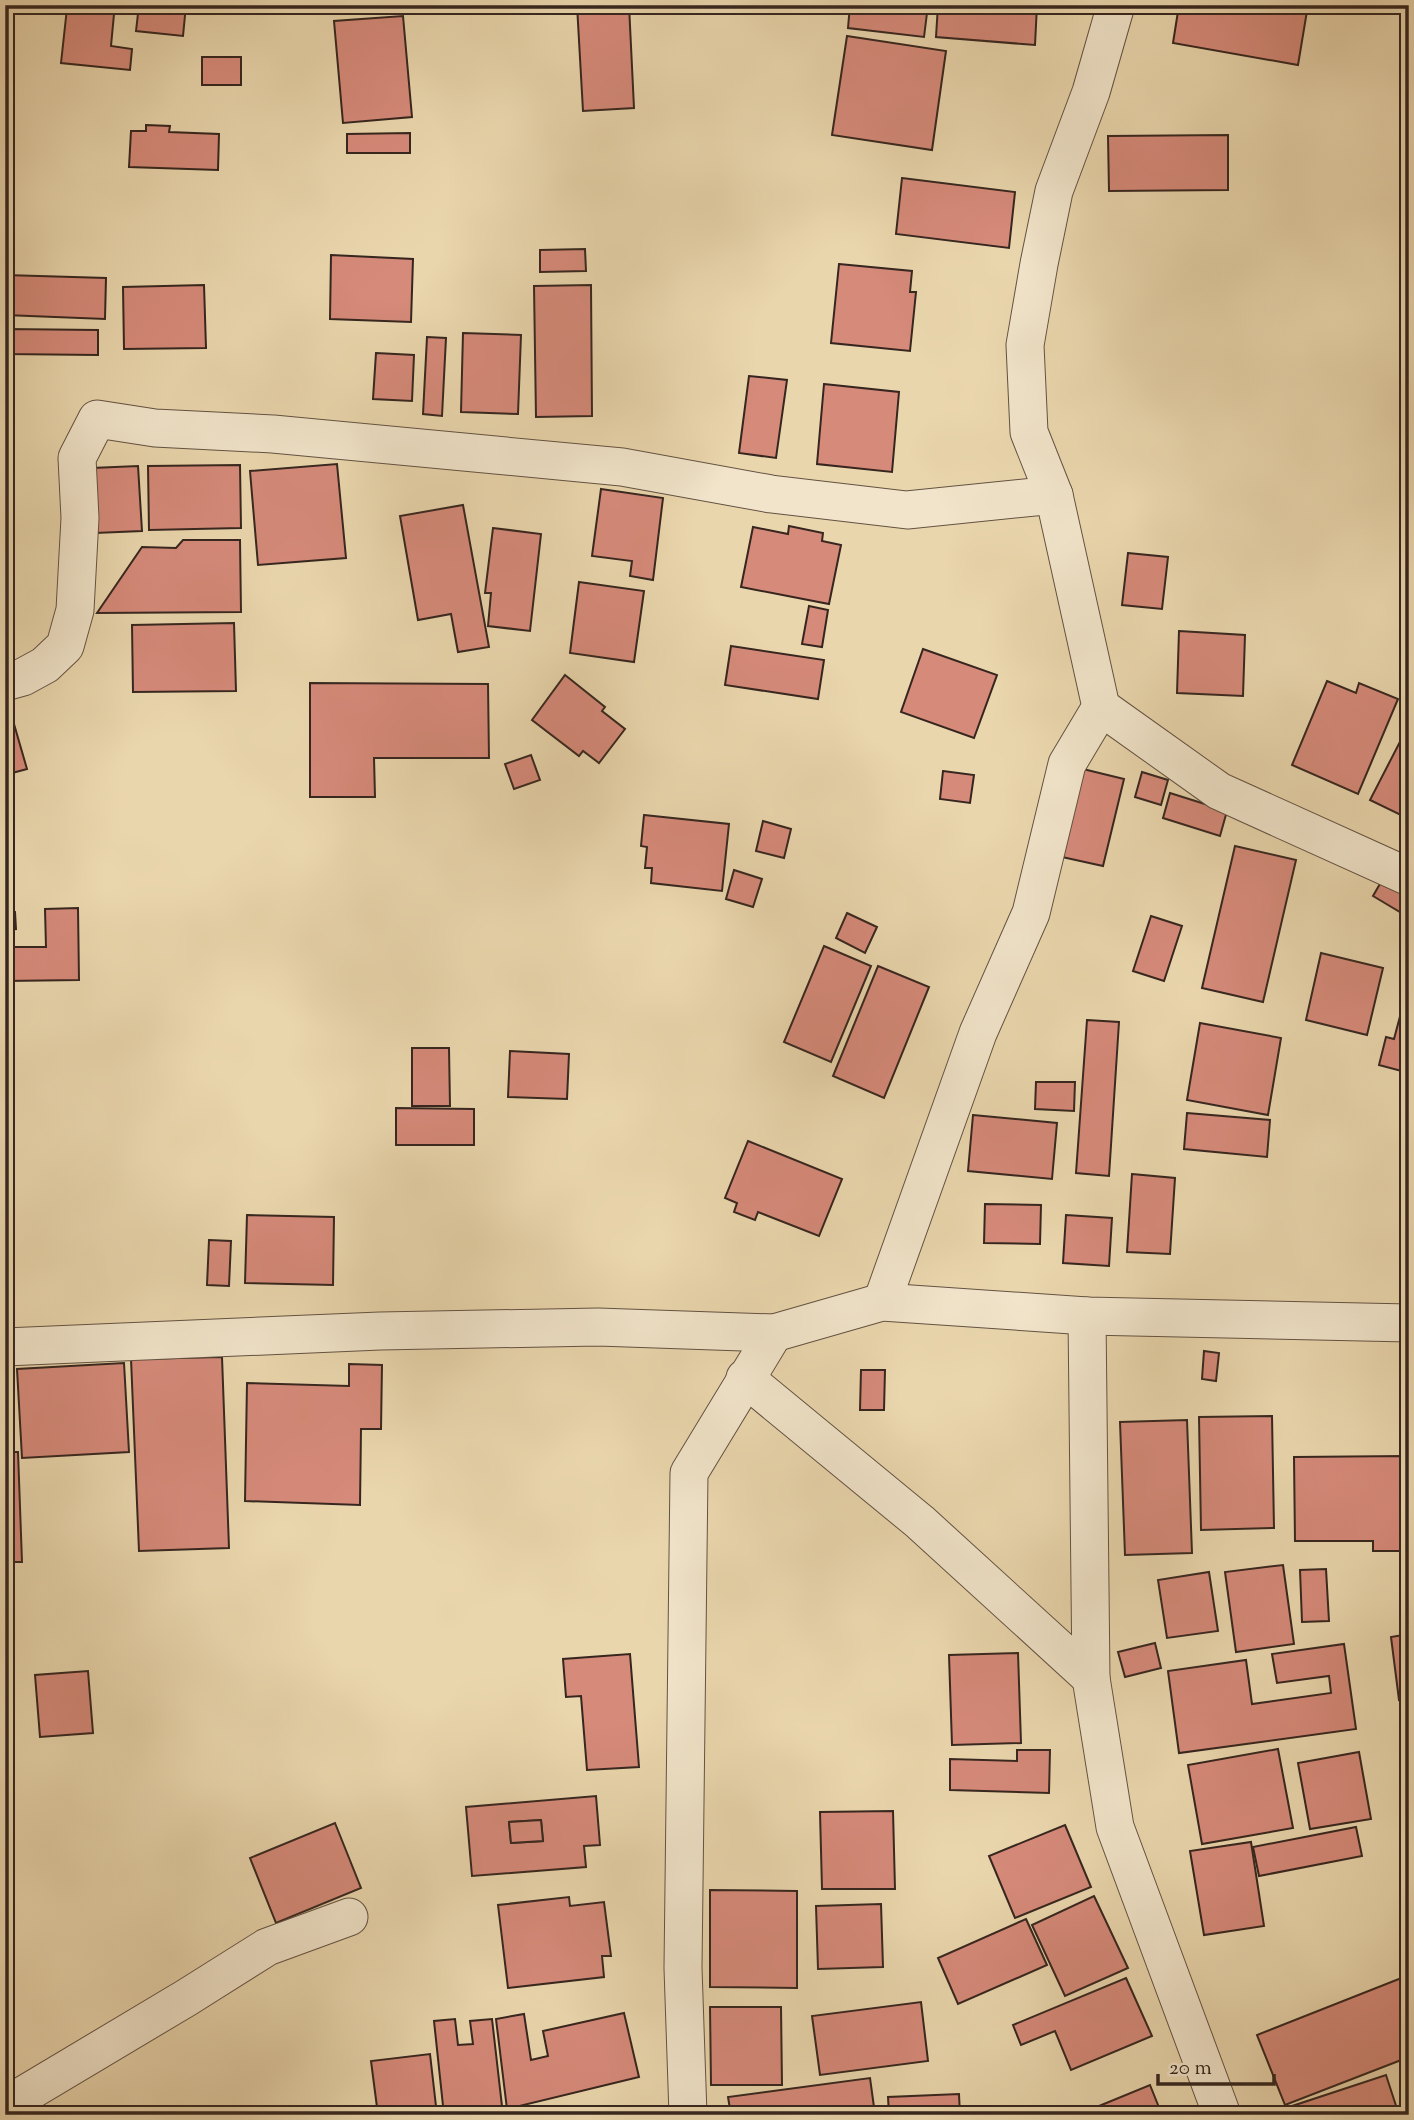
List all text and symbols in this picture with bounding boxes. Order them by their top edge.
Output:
scale bar [1158,2043,1274,2087]
text: 20 m [1169,2054,1212,2084]

